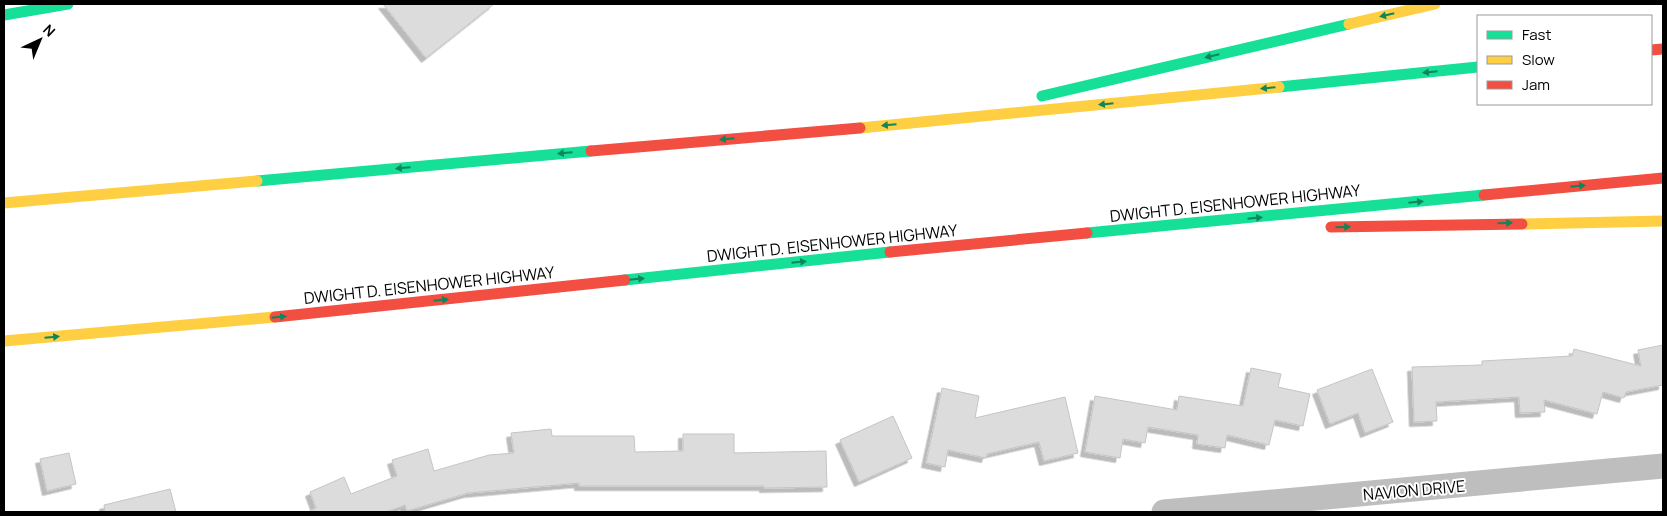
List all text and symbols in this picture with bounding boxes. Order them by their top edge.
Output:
one-way arrow [1380,11,1395,19]
north arrow [15,15,65,65]
legend [1477,15,1652,105]
text: N [39,20,60,41]
text: Fast [1522,24,1551,45]
text: Slow [1522,49,1555,70]
one-way arrow [1205,52,1220,60]
one-way arrow [1421,68,1437,76]
text: Jam [1522,74,1550,95]
one-way arrow [1260,84,1276,92]
one-way arrow [1098,100,1114,108]
one-way arrow [880,121,896,129]
one-way arrow [718,135,734,143]
one-way arrow [557,150,573,158]
one-way arrow [395,164,411,172]
street label: DWIGHT D. EISENHOWER HIGHWAY [1109,179,1361,227]
one-way arrow [1570,182,1586,190]
one-way arrow [1409,198,1425,206]
one-way arrow [1247,214,1263,222]
street label: DWIGHT D. EISENHOWER HIGHWAY [706,219,958,267]
one-way arrow [1498,219,1514,227]
one-way arrow [1335,222,1351,230]
one-way arrow [791,258,807,266]
street label: DWIGHT D. EISENHOWER HIGHWAY [303,261,555,309]
one-way arrow [630,275,646,283]
one-way arrow [433,296,449,304]
one-way arrow [272,313,288,321]
one-way arrow [45,332,61,340]
street label: NAVION DRIVE [1362,475,1466,505]

